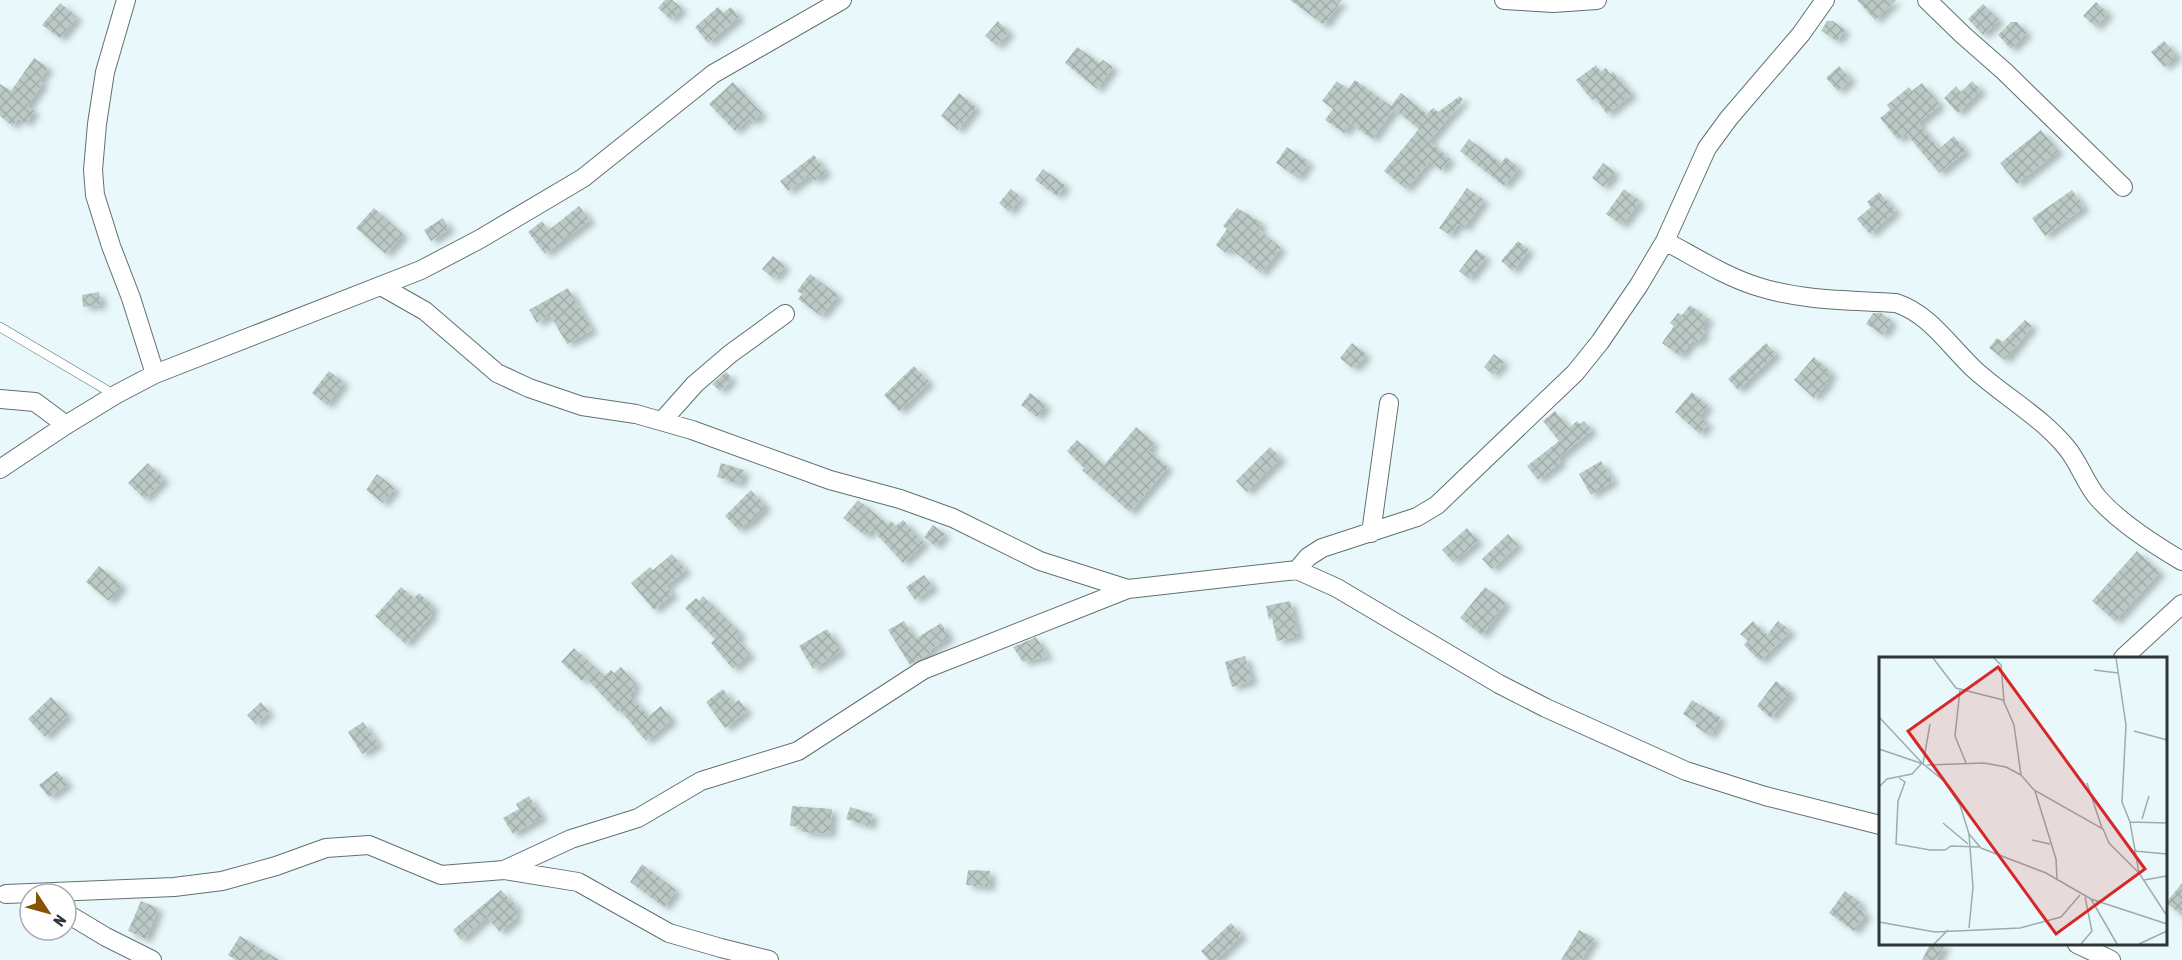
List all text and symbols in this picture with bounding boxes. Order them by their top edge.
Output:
inset map [1879,657,2167,945]
north arrow [18,882,78,942]
text: N [50,912,70,930]

